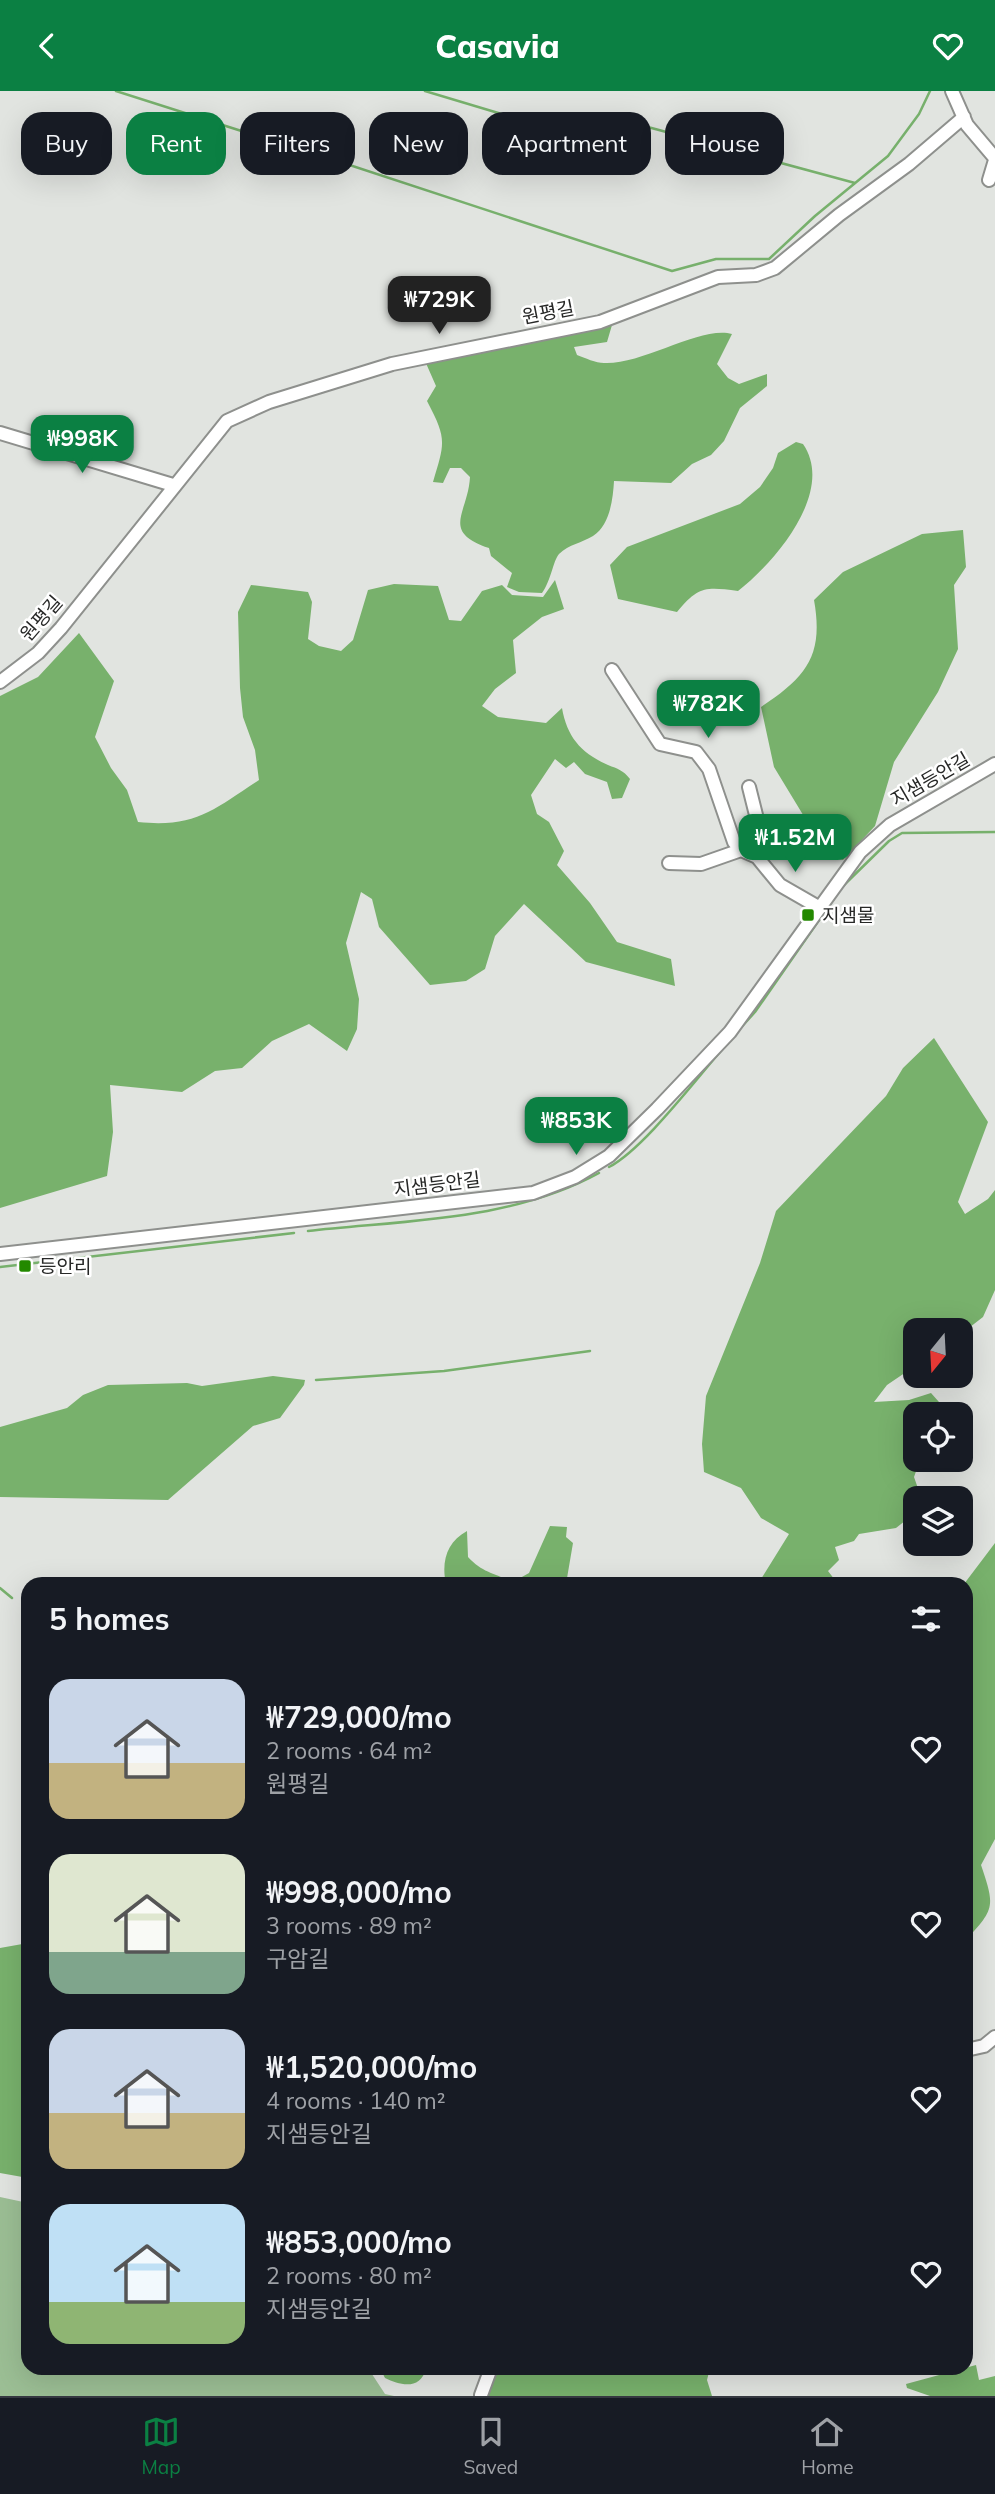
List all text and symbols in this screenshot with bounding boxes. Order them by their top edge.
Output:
text: Casavia [435,26,560,66]
icon: back [28,27,66,65]
icon: heart [929,27,967,65]
chip: Buy [21,112,112,175]
chip: Rent [126,112,226,175]
chip: Filters [240,112,355,175]
chip: New [369,112,468,175]
chip: Apartment [482,112,651,175]
chip: House [665,112,784,175]
pin: ₩729K [390,277,488,336]
text: ₩729K [404,284,474,313]
street label: 원평길 [520,295,576,329]
pin: ₩998K [33,415,131,475]
text: ₩998K [47,423,117,452]
street label: 원평길 [15,590,67,646]
pin: ₩782K [659,681,757,740]
text: ₩782K [673,688,743,717]
street label: 지샘등안길 [886,747,974,811]
pin: ₩1.52M [738,815,852,874]
text: ₩1.52M [755,822,835,851]
place label: 지샘물 [822,903,874,927]
marker: 지샘물 [800,907,816,923]
pin: ₩853K [527,1097,625,1157]
text: ₩853K [541,1105,611,1134]
street label: 지샘등안길 [392,1167,482,1201]
place label: 등안리 [39,1254,91,1278]
marker: 등안리 [17,1258,33,1274]
north arrow [903,1318,973,1388]
map controls [903,1318,973,1556]
button: locate [903,1402,973,1472]
button: layers [903,1486,973,1556]
text: 5 homes [49,1600,170,1638]
icon: filters [907,1600,945,1638]
text: ₩729,000/mo [266,1698,452,1736]
icon: home [105,1707,189,1791]
icon: heart [907,1730,945,1768]
text: 2 rooms · 64 m² [266,1736,432,1765]
text: 원평길 [266,1769,329,1798]
text: ₩998,000/mo [266,1873,452,1911]
icon: home [105,1882,189,1966]
icon: heart [907,1905,945,1943]
text: 3 rooms · 89 m² [266,1911,432,1940]
text: 구암길 [266,1944,329,1973]
text: ₩1,520,000/mo [266,2048,477,2086]
icon: home [105,2057,189,2141]
icon: heart [907,2080,945,2118]
text: 4 rooms · 140 m² [266,2086,446,2115]
text: 지샘등안길 [266,2119,372,2148]
text: ₩853,000/mo [266,2223,452,2261]
icon: home [105,2232,189,2316]
icon: heart [907,2255,945,2293]
text: 2 rooms · 80 m² [266,2261,432,2290]
text: 지샘등안길 [266,2294,372,2323]
tab: Map [141,2413,181,2479]
tab: Saved [463,2413,518,2479]
tab: Home [801,2413,854,2479]

